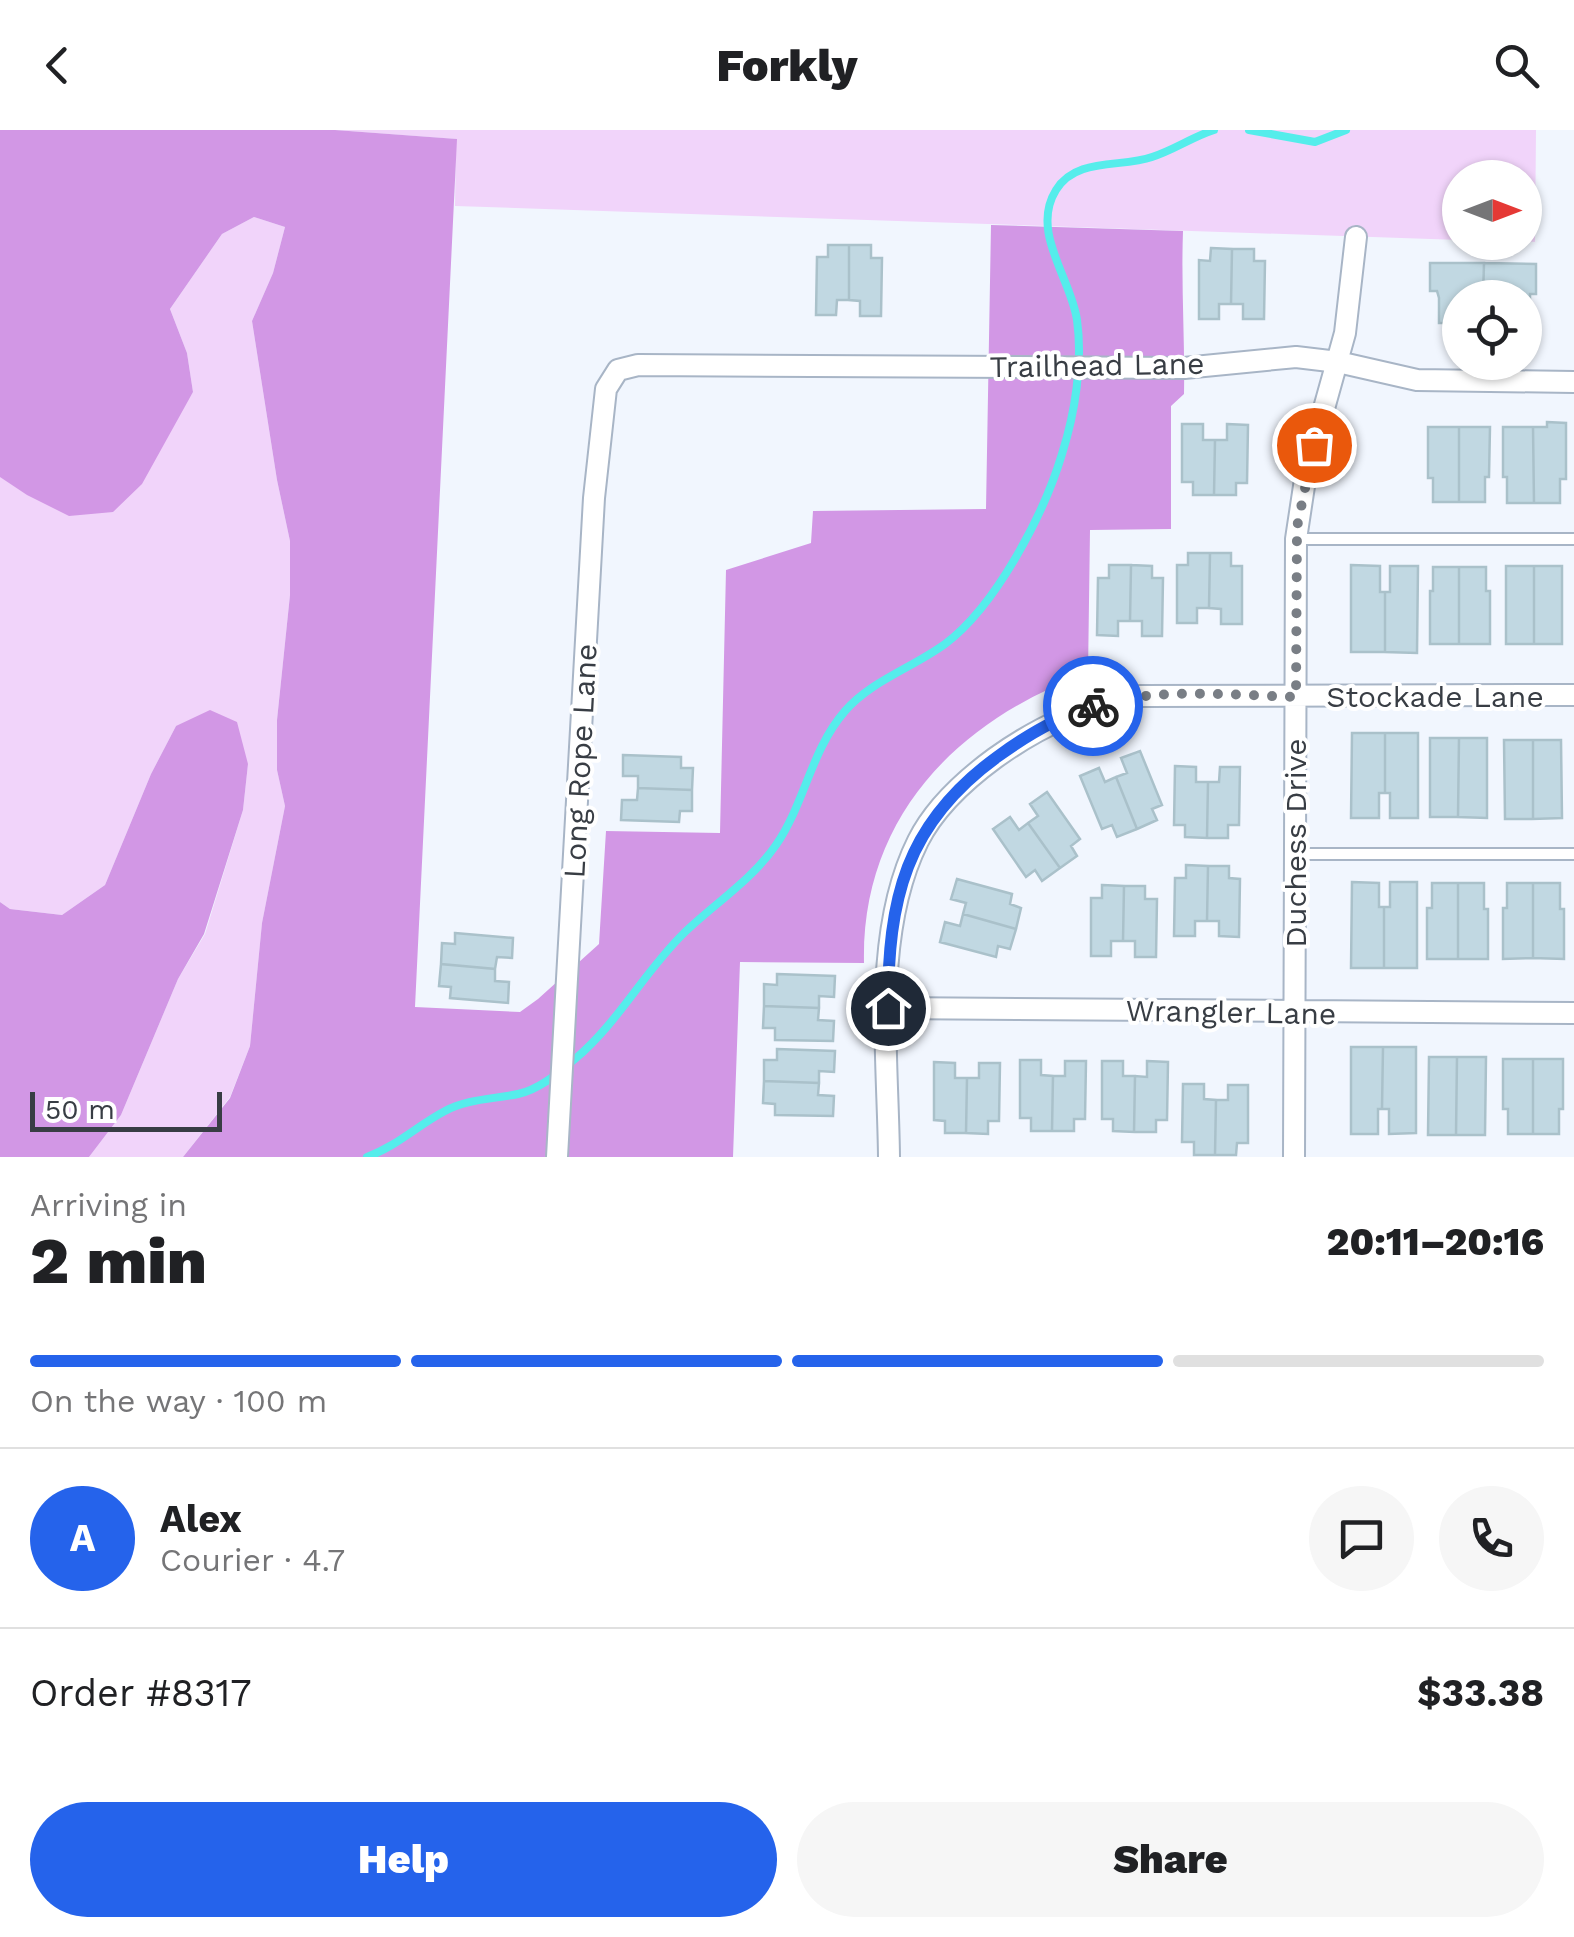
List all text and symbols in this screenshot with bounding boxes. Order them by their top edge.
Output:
icon: back [30,38,85,93]
icon: search [1489,38,1544,93]
text: Forkly [716,39,858,92]
north arrow [1442,160,1542,260]
map controls [1442,160,1542,380]
button: locate [1442,280,1542,380]
street label: Trailhead Lane [989,346,1205,384]
pin [1272,403,1357,488]
icon: bag [1287,418,1342,473]
street label: Long Rope Lane [556,643,604,879]
courier [1043,656,1143,756]
icon: bike [1066,679,1121,734]
street label: Stockade Lane [1326,679,1544,714]
street label: Duchess Drive [1278,738,1313,948]
pin [846,966,931,1051]
icon: home [861,981,916,1036]
street label: Wrangler Lane [1125,993,1337,1031]
scale bar [30,1087,222,1131]
text: 50 m [45,1093,115,1126]
text: Arriving in [30,1186,187,1224]
text: 20:11–20:16 [1327,1220,1544,1264]
text: 2 min [30,1223,207,1299]
text: On the way · 100 m [30,1382,327,1420]
button: chat [1309,1486,1414,1591]
button: phone [1439,1486,1544,1591]
text: Alex [160,1497,242,1541]
text: A [70,1516,95,1560]
text: Courier · 4.7 [160,1541,345,1579]
text: Order #8317 [30,1671,252,1715]
text: $33.38 [1417,1671,1544,1715]
button: Help [30,1802,777,1917]
button: Share [797,1802,1544,1917]

